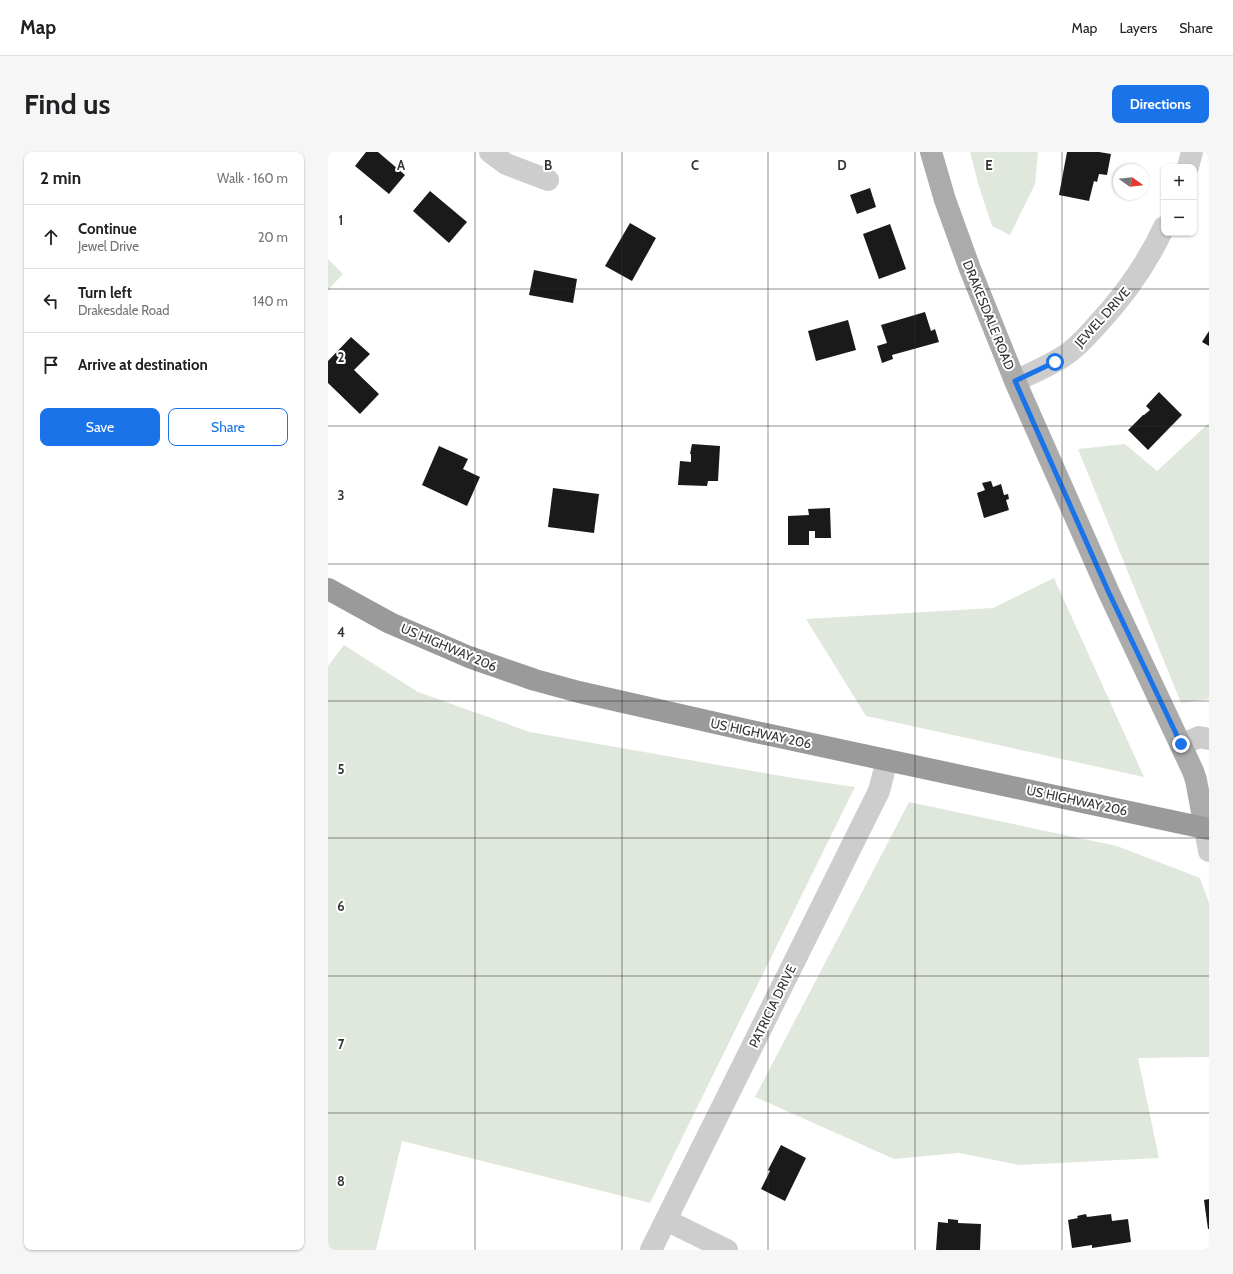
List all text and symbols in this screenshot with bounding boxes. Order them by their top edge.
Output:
text: Map [20,16,56,39]
text: Map [1072,19,1097,37]
text: Layers [1119,19,1157,37]
text: Share [1179,19,1213,37]
button: Directions [1112,85,1209,123]
text: Find us [24,87,110,121]
text: A [397,157,406,173]
text: B [544,157,552,173]
text: C [691,157,699,173]
text: D [837,157,847,173]
text: E [985,157,993,173]
north arrow [1113,164,1149,200]
map controls [1161,164,1197,236]
button: + [1161,164,1197,200]
text: 2 min [40,168,81,188]
text: Walk · 160 m [217,170,288,186]
button: − [1161,200,1197,236]
text: 1 [339,212,343,228]
text: Continue [78,220,137,238]
icon: ahead [40,226,62,248]
text: 20 m [258,229,288,245]
text: Jewel Drive [78,238,139,254]
street label: DRAKESDALE ROAD [960,258,1018,372]
text: Turn left [78,284,132,302]
street label: JEWEL DRIVE [1070,284,1133,351]
icon: left [40,290,62,312]
text: 140 m [253,293,288,309]
text: Drakesdale Road [78,302,169,318]
text: 2 [338,349,345,365]
route start [1046,353,1064,371]
icon: arrive [40,354,62,376]
text: Arrive at destination [78,356,208,374]
button: Save [40,408,160,446]
button: Share [168,408,288,446]
text: 3 [337,487,345,503]
street label: US HIGHWAY 206 [399,620,499,674]
text: 4 [337,624,345,640]
street label: US HIGHWAY 206 [709,714,813,752]
route end [1172,735,1190,753]
text: 5 [338,761,345,777]
street label: US HIGHWAY 206 [1025,781,1129,819]
text: 6 [337,898,345,914]
street label: PATRICIA DRIVE [745,962,799,1050]
text: 7 [338,1036,345,1052]
text: 8 [337,1173,345,1189]

